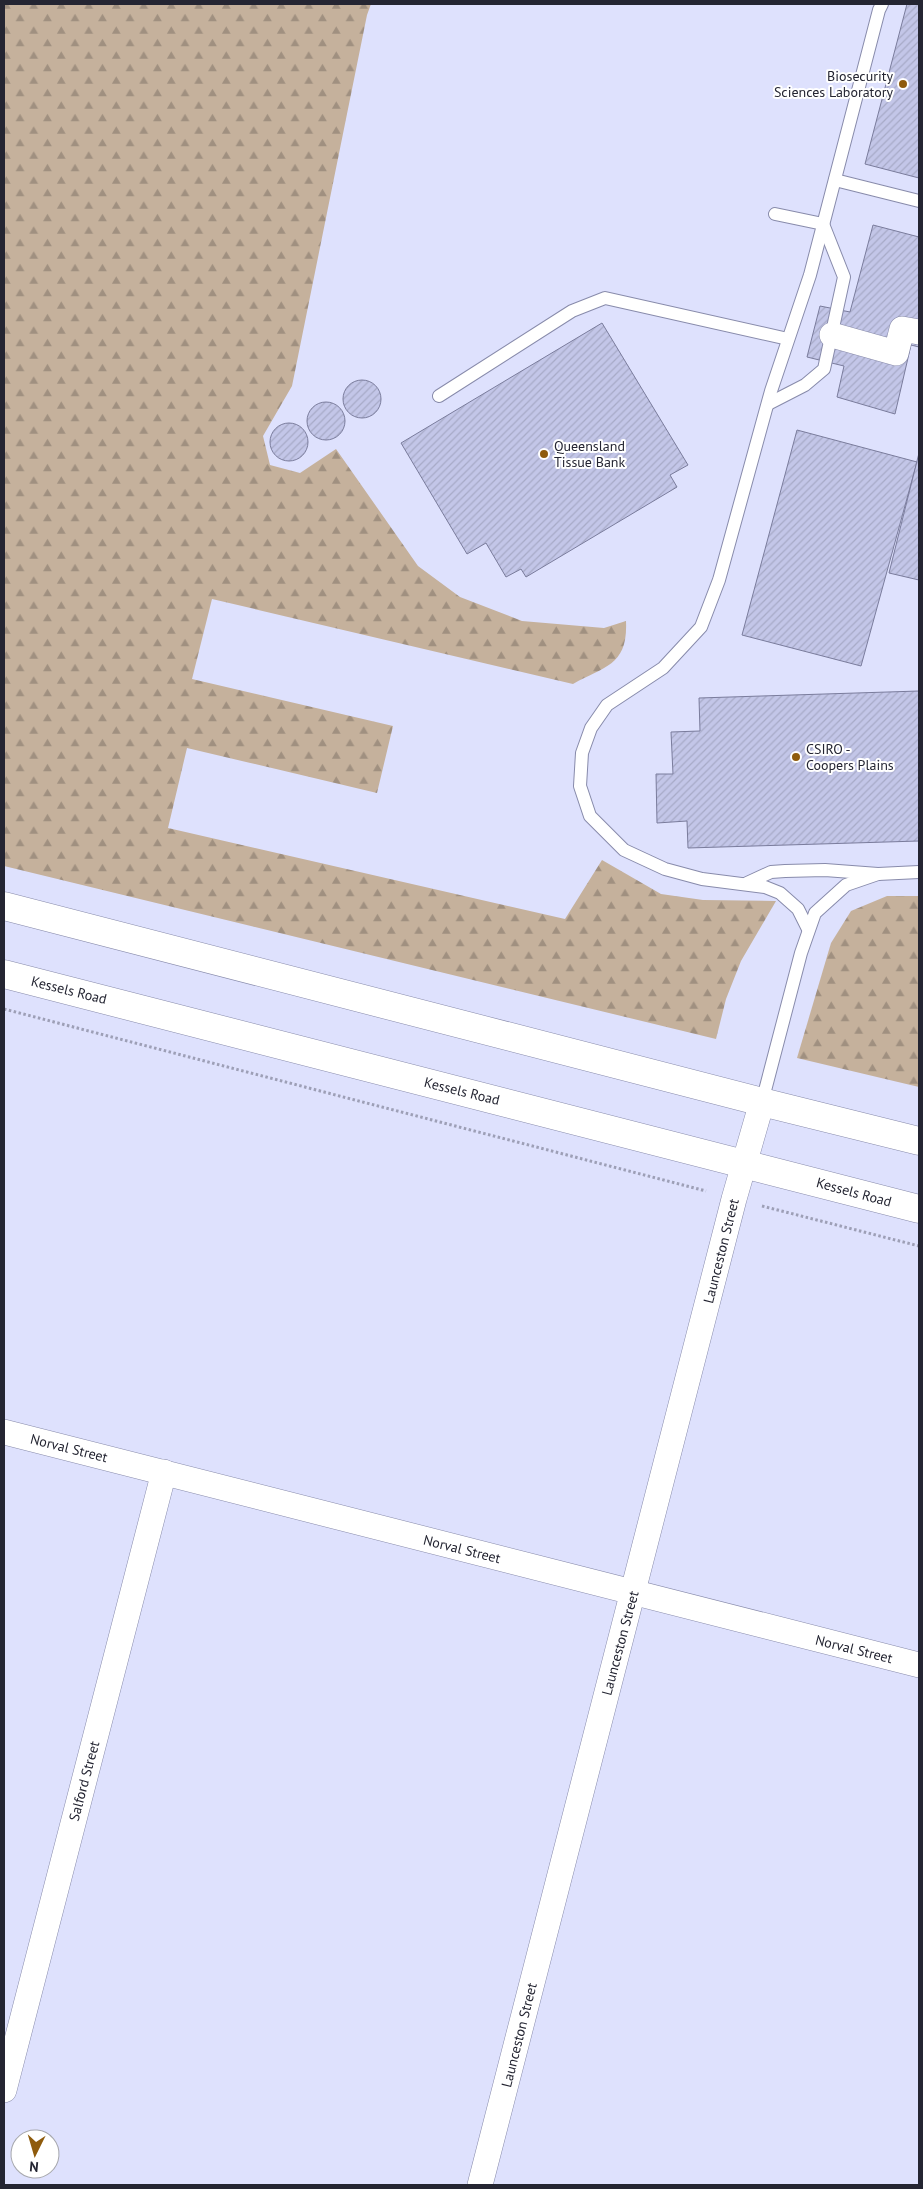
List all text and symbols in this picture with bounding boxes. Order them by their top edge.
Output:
place label: Biosecurity Sciences Laboratory [774,67,893,101]
marker: Biosecurity Sciences Laboratory [897,78,909,90]
place label: Queensland Tissue Bank [554,437,625,471]
marker: Queensland Tissue Bank [538,448,550,460]
place label: CSIRO - Coopers Plains [806,740,894,774]
marker: CSIRO - Coopers Plains [790,751,802,763]
street label: Kessels Road [29,972,109,1008]
street label: Kessels Road [422,1073,502,1109]
street label: Kessels Road [814,1173,894,1211]
street label: Launceston Street [699,1196,743,1305]
street label: Norval Street [29,1430,110,1466]
street label: Norval Street [422,1531,503,1567]
street label: Launceston Street [597,1589,643,1697]
street label: Norval Street [814,1631,895,1667]
street label: Salford Street [65,1739,103,1823]
street label: Launceston Street [497,1980,541,2089]
north arrow [10,2129,60,2179]
text: N [28,2158,39,2176]

